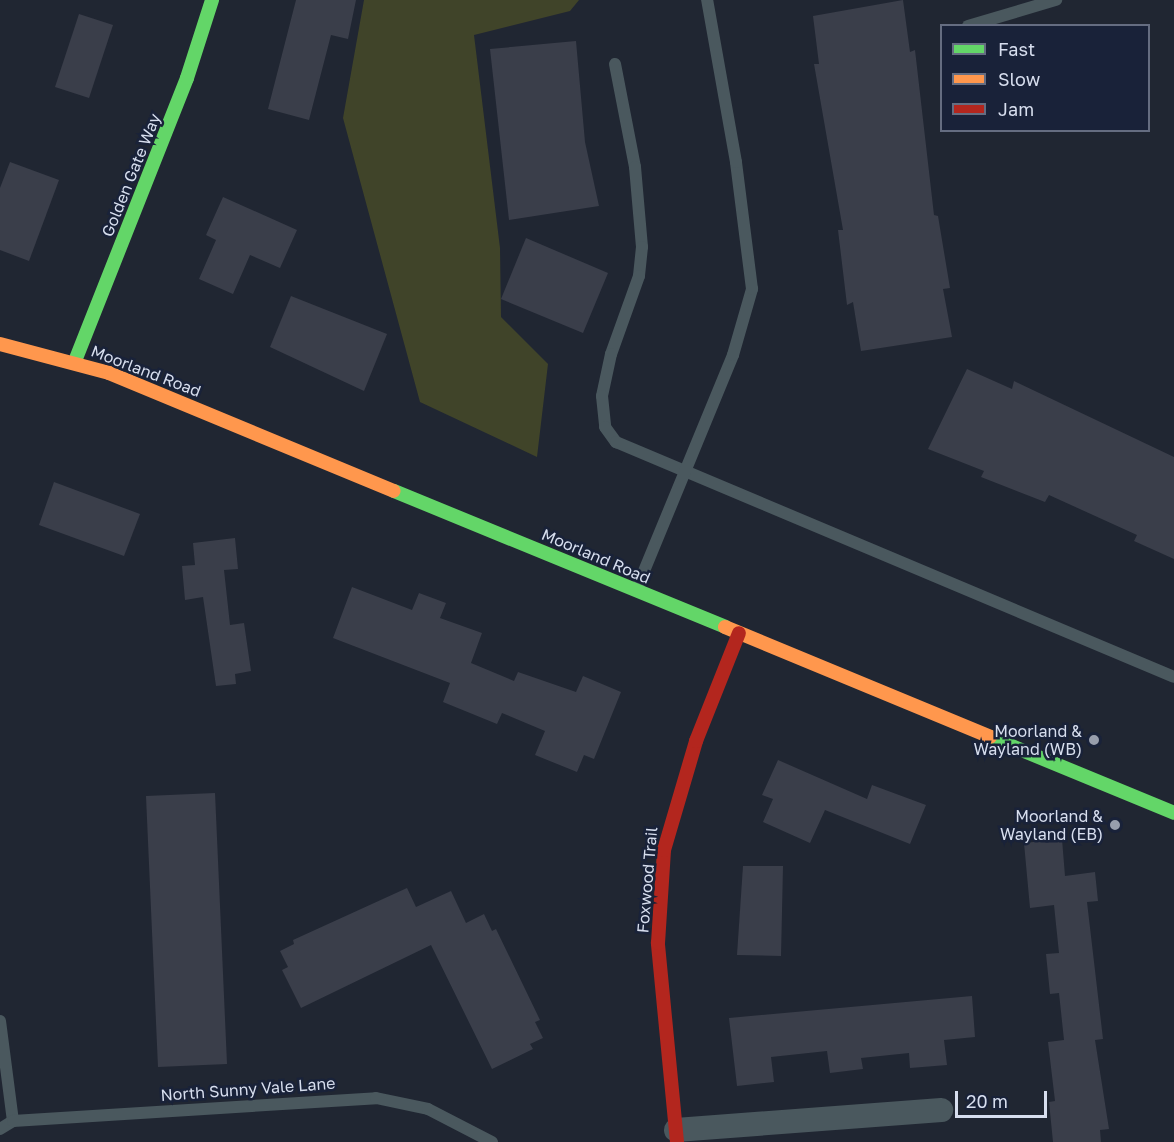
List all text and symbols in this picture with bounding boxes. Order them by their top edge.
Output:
legend [940,24,1150,132]
text: Fast [998,38,1035,60]
text: Slow [998,68,1040,90]
text: Jam [998,98,1034,120]
street label: Golden Gate Way [98,111,164,239]
street label: Moorland Road [88,341,204,401]
street label: Moorland Road [539,524,653,588]
place label: Moorland & Wayland (WB) [974,721,1082,759]
marker: Moorland & Wayland (WB) [1087,733,1101,747]
place label: Moorland & Wayland (EB) [1000,806,1103,844]
marker: Moorland & Wayland (EB) [1108,818,1122,832]
street label: Foxwood Trail [633,826,661,934]
street label: North Sunny Vale Lane [160,1073,336,1105]
scale bar [958,1079,1050,1117]
text: 20 m [966,1090,1008,1112]

